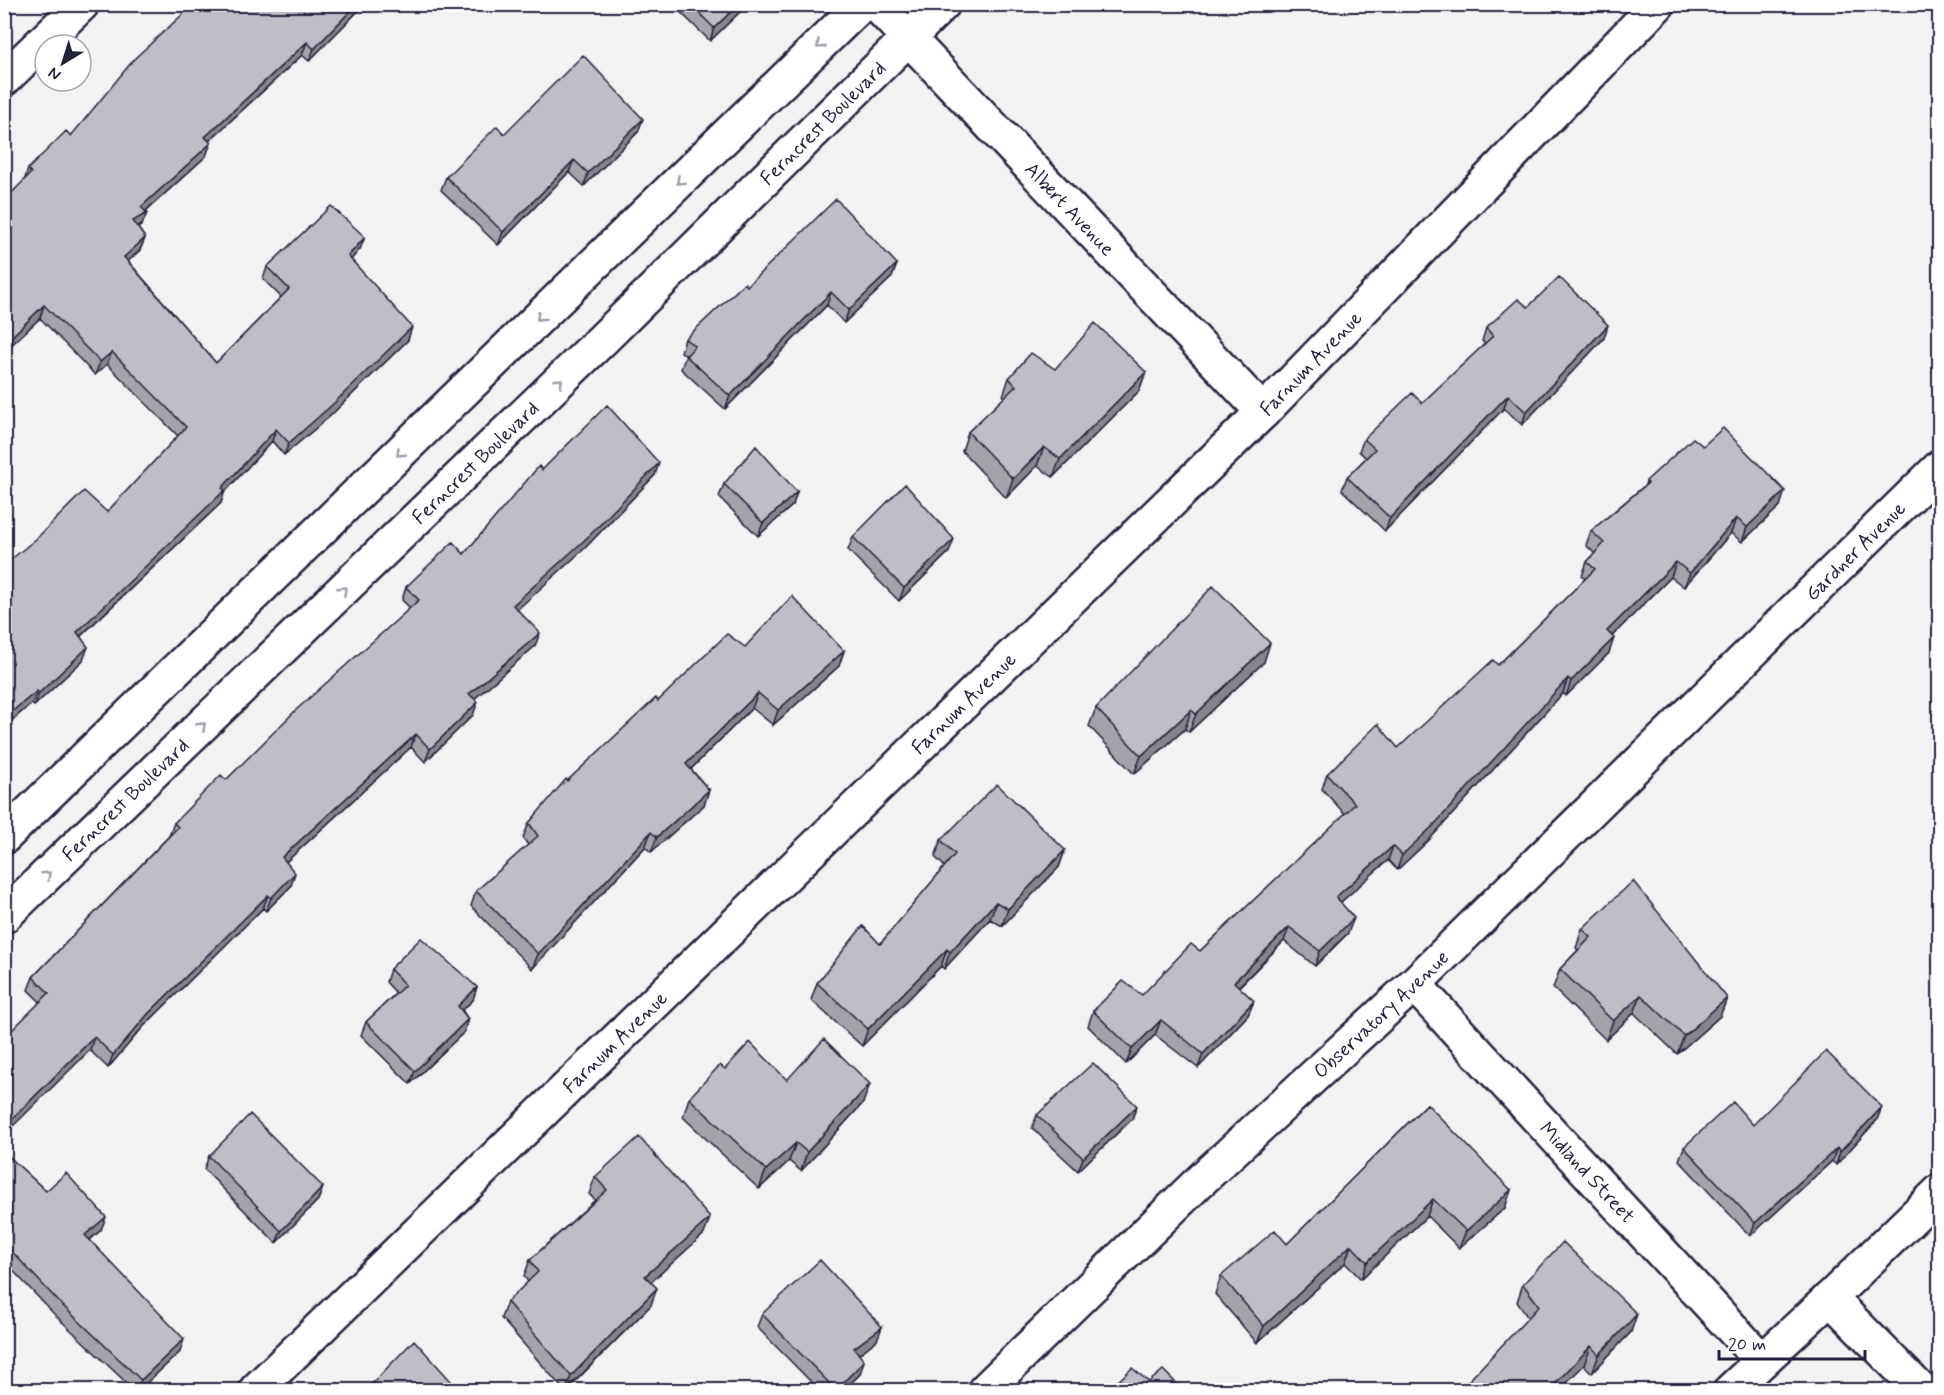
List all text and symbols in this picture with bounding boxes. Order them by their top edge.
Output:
north arrow [33,33,93,93]
one-way arrow [817,38,828,49]
street label: Ferncrest Boulevard [755,56,893,192]
text: N [44,62,65,85]
street label: Albert Avenue [1018,157,1120,263]
one-way arrow [677,174,687,185]
street label: Farnum Avenue [1254,306,1369,422]
one-way arrow [537,309,548,320]
one-way arrow [552,378,562,389]
street label: Ferncrest Boulevard [407,396,546,531]
one-way arrow [397,445,408,456]
street label: Gardner Avenue [1800,496,1912,607]
one-way arrow [335,587,346,598]
street label: Farnum Avenue [906,647,1023,761]
one-way arrow [195,722,206,733]
street label: Ferncrest Boulevard [57,733,195,868]
one-way arrow [39,872,50,883]
street label: Observatory Avenue [1308,945,1455,1085]
street label: Farnum Avenue [557,985,674,1100]
street label: Midland Street [1533,1116,1640,1230]
scale bar [1719,1323,1864,1361]
text: 20 m [1728,1333,1766,1357]

